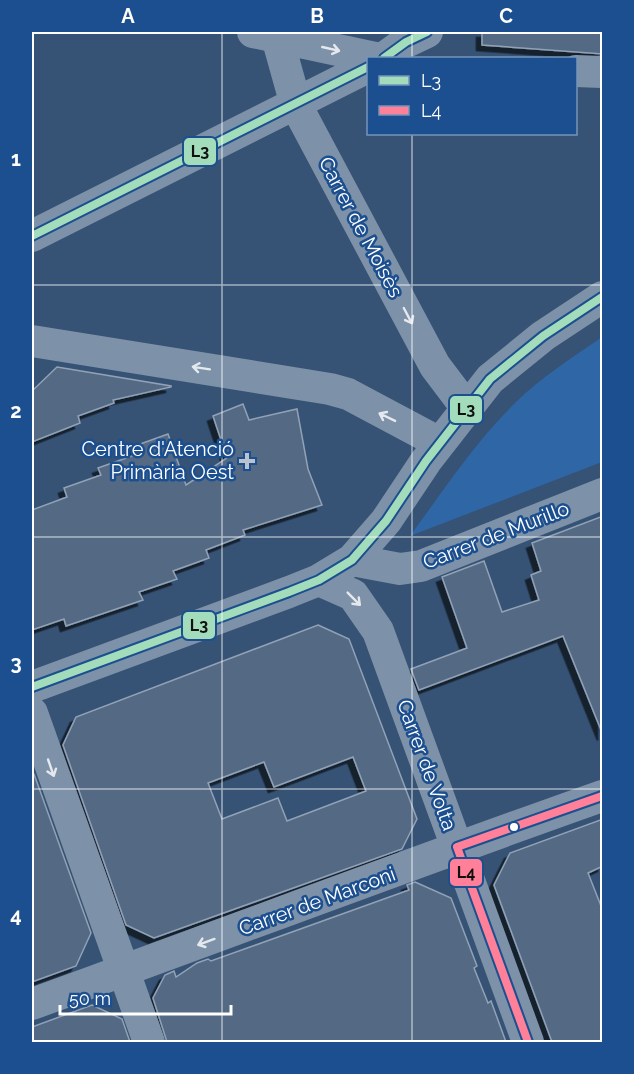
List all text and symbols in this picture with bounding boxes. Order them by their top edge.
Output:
text: A [121,4,135,28]
text: B [310,4,324,28]
text: C [499,4,513,28]
one-way arrow [321,43,340,55]
legend [367,57,577,135]
text: L3 [421,70,441,91]
text: L4 [421,100,441,121]
line badge: L3 [183,137,217,166]
text: L3 [191,142,209,161]
text: 1 [11,147,21,171]
street label: Carrer de Moisès [314,153,408,301]
one-way arrow [403,307,415,325]
one-way arrow [191,362,211,373]
line badge: L3 [449,395,483,424]
text: 2 [10,399,22,423]
text: L3 [457,400,475,419]
one-way arrow [379,411,397,422]
place label: Centre d'Atenció Primària Oest [81,437,234,484]
marker: Centre d'Atenció Primària Oest [238,452,256,470]
street label: Carrer de Murillo [420,496,573,574]
one-way arrow [346,591,361,606]
line badge: L3 [182,611,216,640]
text: L3 [190,616,208,635]
text: 3 [10,651,22,675]
street label: Carrer de Volta [392,696,462,834]
one-way arrow [47,758,58,777]
unlabelled marker [508,821,520,833]
line badge: L4 [449,858,483,887]
street label: Carrer de Marconi [235,862,399,940]
text: L4 [457,863,475,882]
text: 4 [10,903,22,927]
one-way arrow [197,938,215,949]
scale bar [60,978,231,1016]
text: 50 m [69,988,111,1009]

